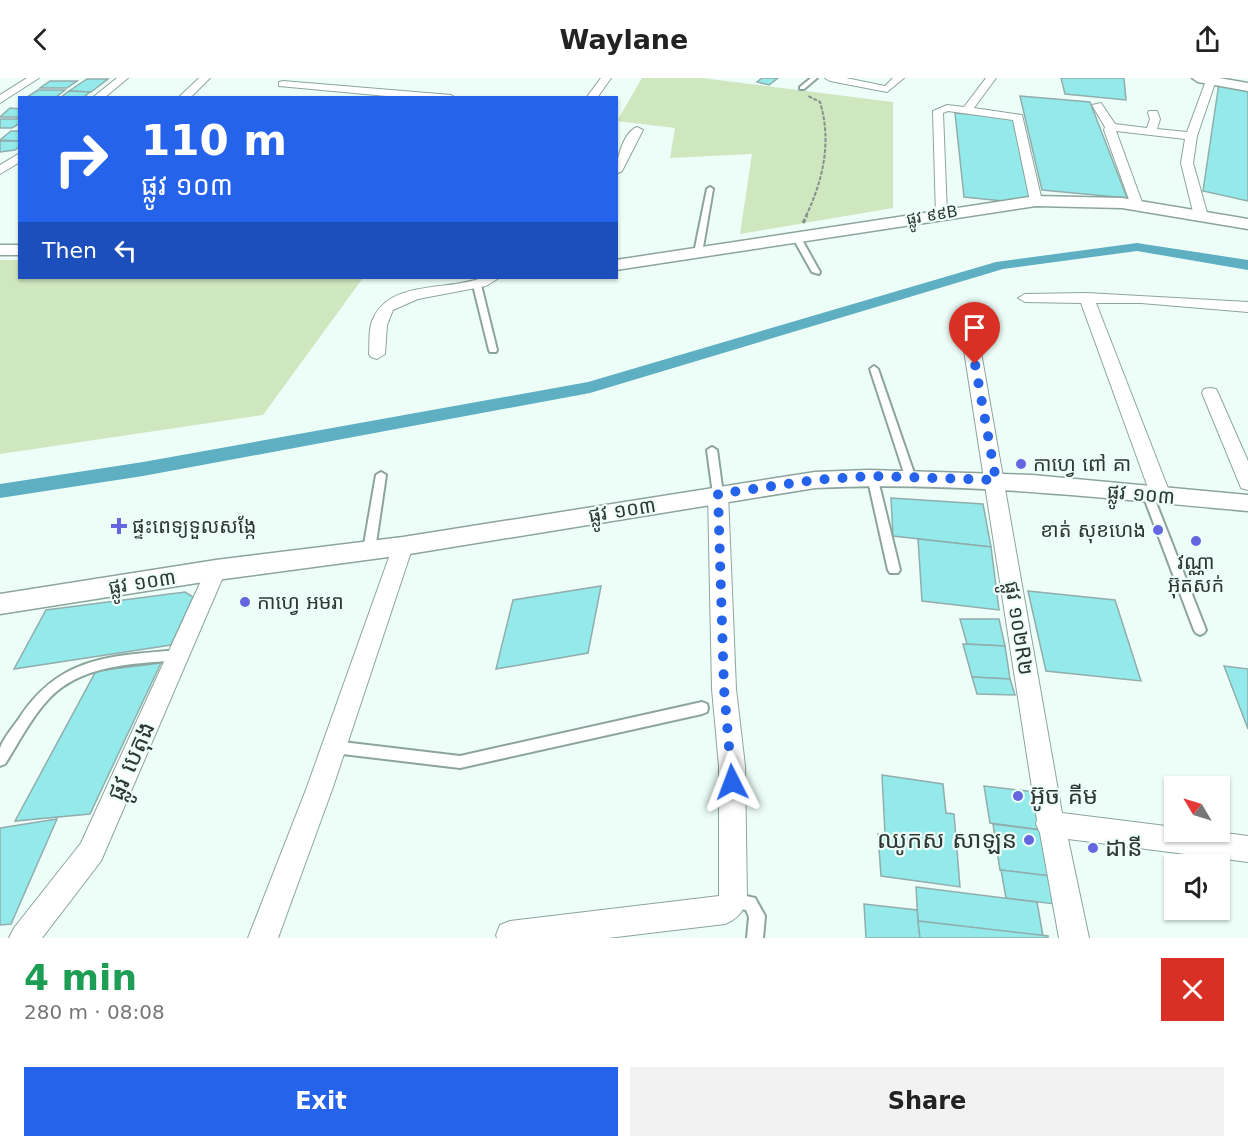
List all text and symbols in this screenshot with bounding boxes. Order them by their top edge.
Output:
icon: back [24,23,57,56]
icon: share [1191,23,1224,56]
text: Waylane [560,24,688,55]
text: 110 m [141,116,287,165]
icon: right [42,120,120,198]
text: ផ្លូវ ១០៣ [141,170,233,201]
street label: ផ្លូវ ៩៩B [905,202,960,233]
icon: left [109,234,142,267]
text: Then [42,238,97,263]
pin [949,302,1000,364]
icon: arrive [958,311,991,344]
place label: កាហ្វេ ពៅ គា [1033,452,1131,477]
marker: កាហ្វេ ពៅ គា [1014,457,1028,471]
street label: ផ្លូវ ១០៣ [1105,479,1176,516]
street label: ផ្លូវ ១០៣ [586,493,659,534]
place label: ផ្ទះពេទ្យទួលសង្កែ [132,514,256,539]
marker: ផ្ទះពេទ្យទួលសង្កែ [110,517,128,535]
place label: ខាត់ សុខហេង [1040,518,1146,544]
marker: ខាត់ សុខហេង [1151,523,1165,537]
marker: វណ្ណា អ៊ុតសក់ [1189,534,1203,548]
place label: វណ្ណា អ៊ុតសក់ [1168,550,1224,599]
street label: ផ្លូវ ១០៣ [106,565,179,606]
street label: ផ្លូវ ១០២R២ [993,579,1038,678]
place label: កាហ្វេ អមរា [257,590,344,615]
marker: កាហ្វេ អមរា [238,595,252,609]
street label: ផ្លូវ បេតុង [101,717,168,808]
position arrow [700,750,764,814]
north arrow [1164,776,1230,842]
map controls [1164,776,1230,920]
place label: អ៊ូច គីម [1030,782,1098,812]
marker: អ៊ូច គីម [1011,789,1025,803]
place label: ឈូកស សាឡន [877,826,1017,856]
marker: ឈូកស សាឡន [1022,833,1036,847]
place label: ដានី [1105,834,1142,862]
marker: ដានី [1086,841,1100,855]
button: sound [1164,854,1230,920]
text: 4 min [24,957,137,998]
button: close [1161,958,1224,1021]
text: 280 m · 08:08 [24,1000,165,1024]
button: Exit [24,1067,618,1136]
button: Share [630,1067,1224,1136]

